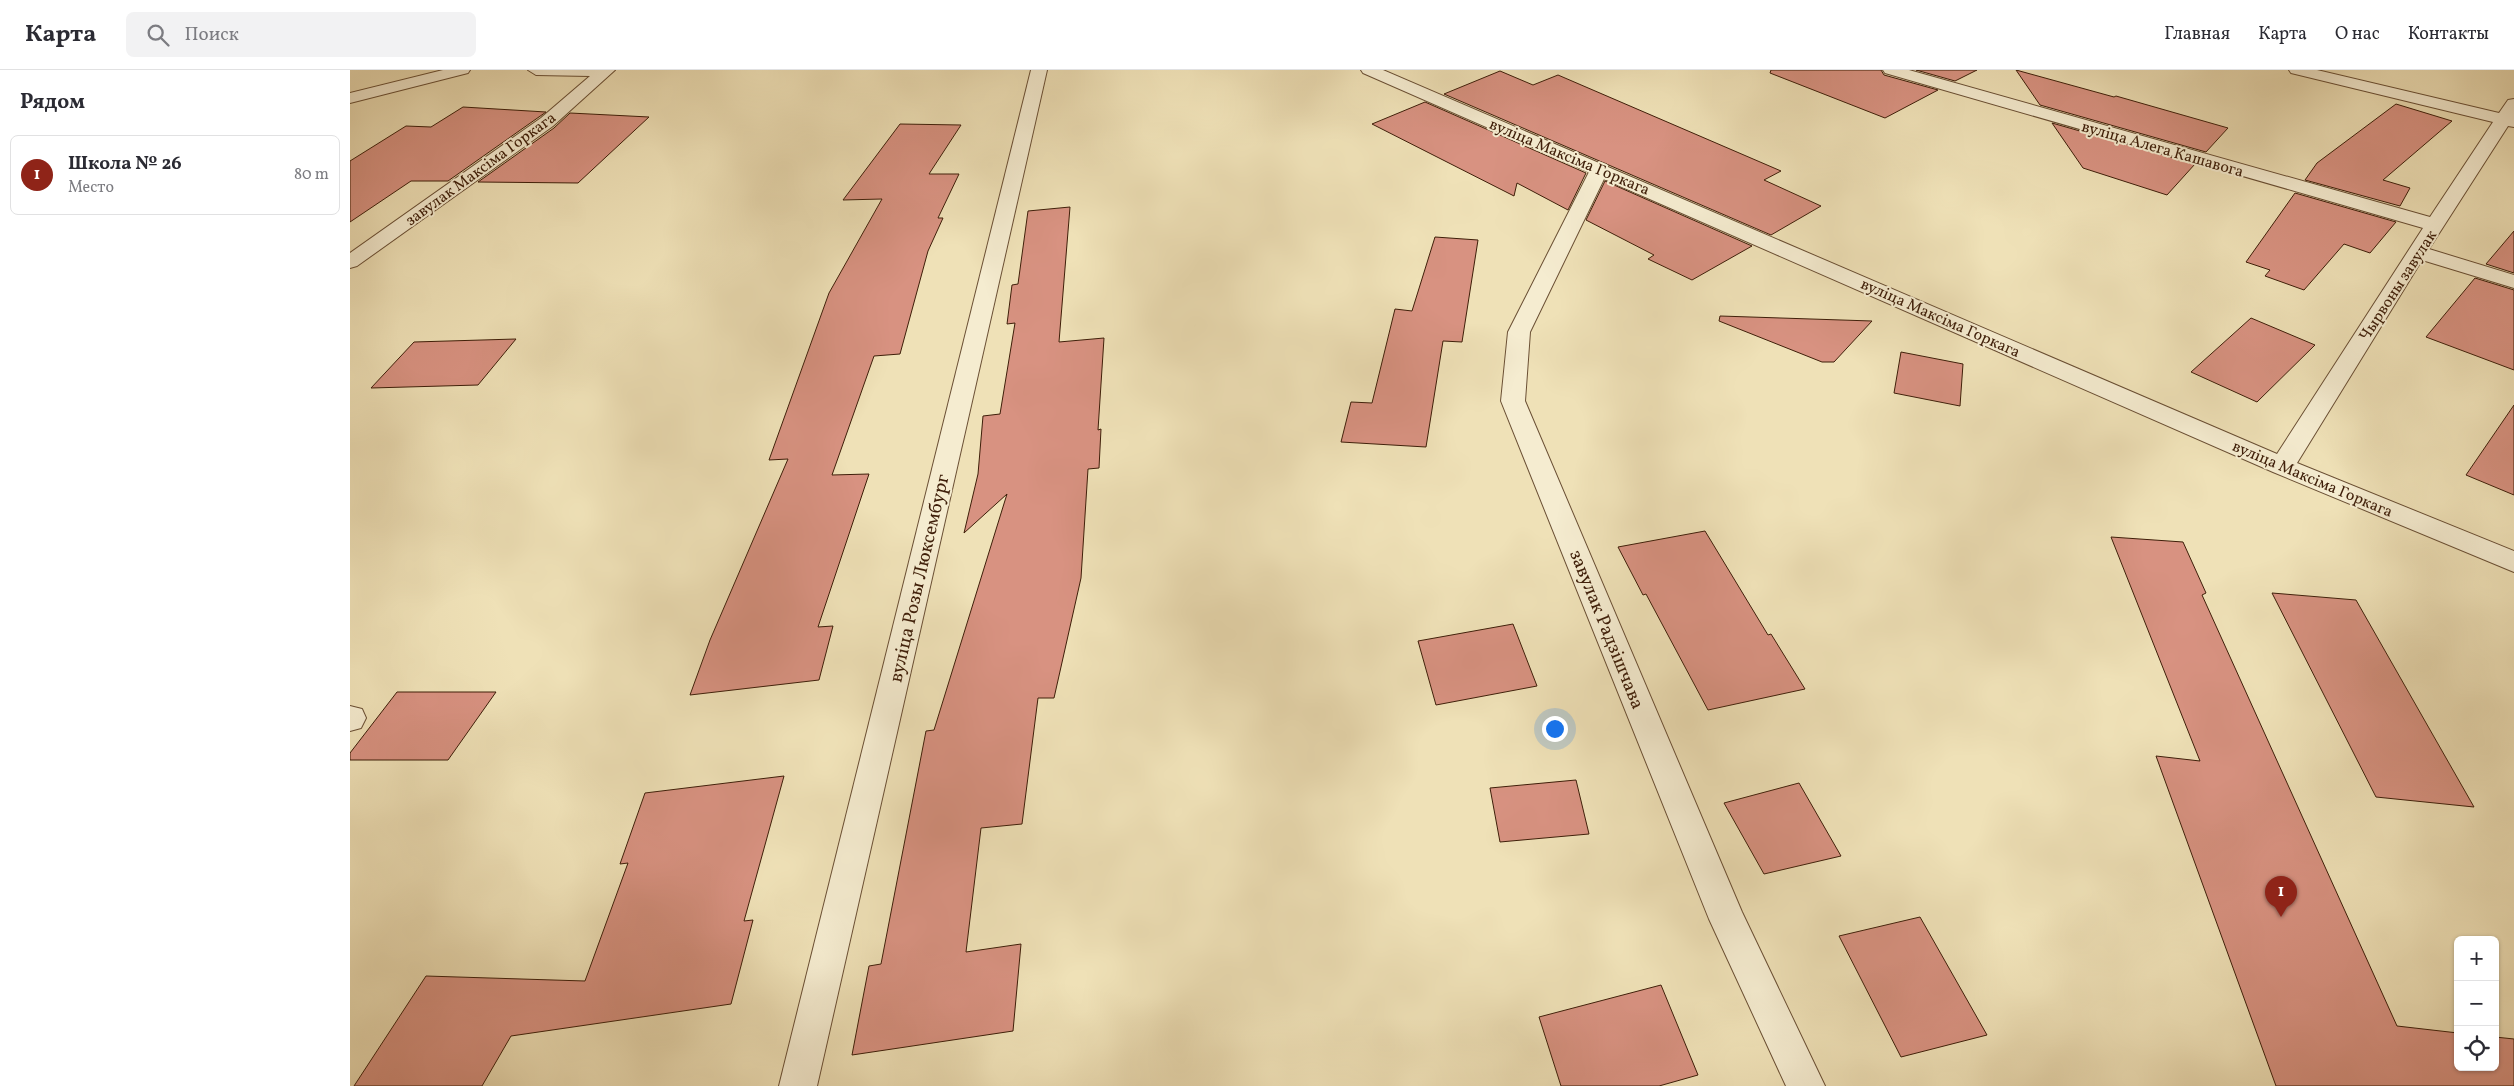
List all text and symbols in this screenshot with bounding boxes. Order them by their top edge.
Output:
search box [126,12,476,57]
text: Карта [25,18,96,52]
icon: search [144,21,172,49]
text: Поиск [184,22,239,48]
text: Главная [2164,22,2230,47]
text: Карта [2258,22,2307,47]
text: О нас [2335,22,2380,47]
text: Контакты [2408,22,2489,47]
text: Рядом [20,88,85,117]
street label: завулак Максіма Горкага [401,107,561,232]
street label: вуліца Максіма Горкага [1486,114,1653,202]
street label: вуліца Алега Кашавога [2079,116,2246,184]
text: Школа № 26 [68,151,182,177]
text: 1 [34,164,40,186]
text: 80 m [294,164,329,186]
text: Место [68,177,114,199]
street label: Чырвоны завулак [2355,226,2443,346]
street label: вуліца Максіма Горкага [1857,274,2023,364]
street label: вуліца Максіма Горкага [2229,436,2396,524]
street label: вуліца Розы Люксембург [883,471,957,685]
street label: завулак Радзішчава [1562,546,1650,713]
your location [1542,716,1568,742]
pin: 1 [2265,876,2297,917]
map controls [2454,936,2499,1071]
button: + [2454,936,2499,981]
button: − [2454,981,2499,1026]
button: locate [2454,1026,2499,1071]

